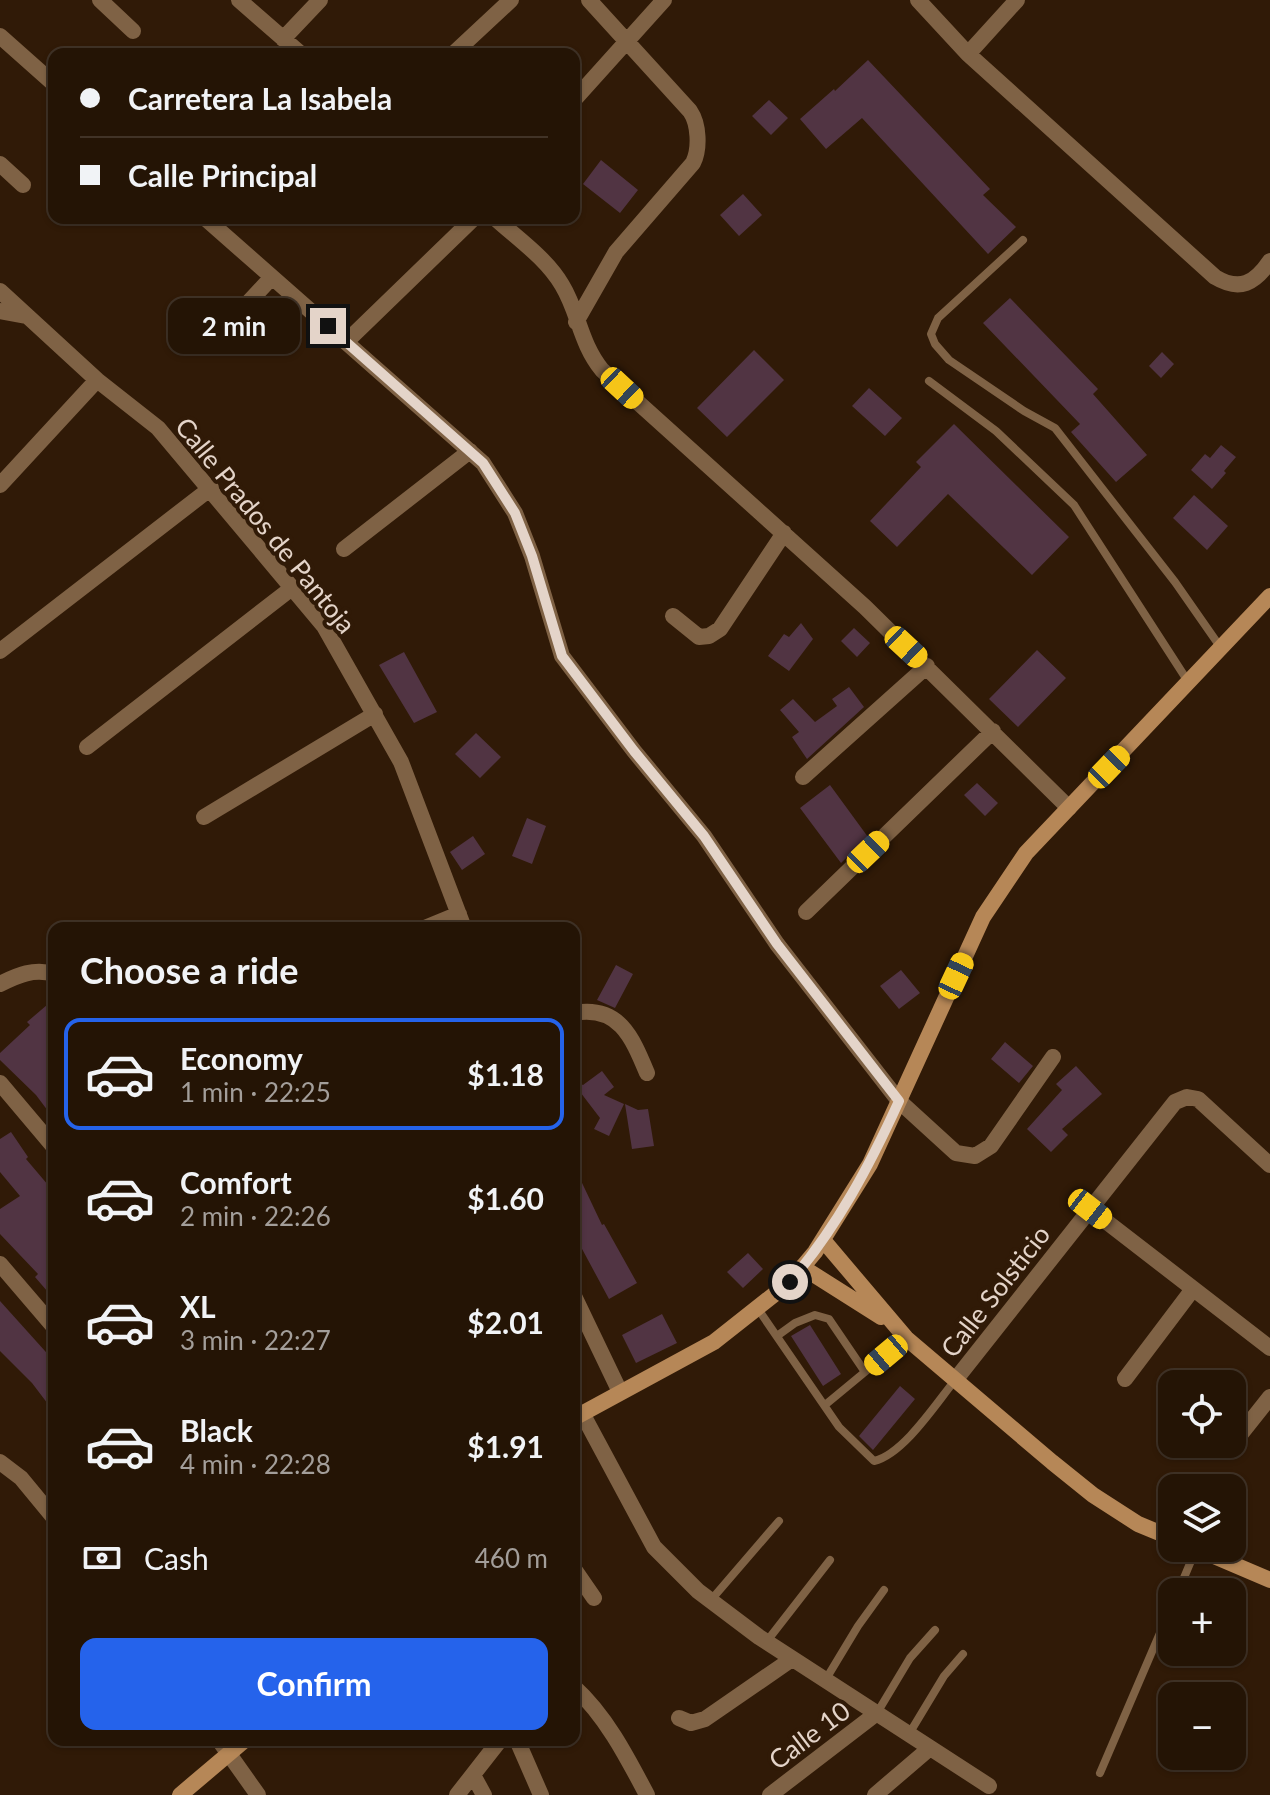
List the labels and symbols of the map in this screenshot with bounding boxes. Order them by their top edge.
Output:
callout: 2 min [168,298,300,354]
route end [310,308,346,344]
car [596,363,648,413]
street label: Calle Prados de Pantoja [169,411,363,639]
car [880,622,932,672]
car [1084,741,1134,793]
car [842,827,894,877]
car [935,949,977,1003]
car [1064,1185,1116,1233]
street label: Calle Solsticio [934,1219,1056,1363]
route start [772,1264,808,1300]
car [860,1330,912,1380]
street label: Calle 10 [762,1694,856,1776]

